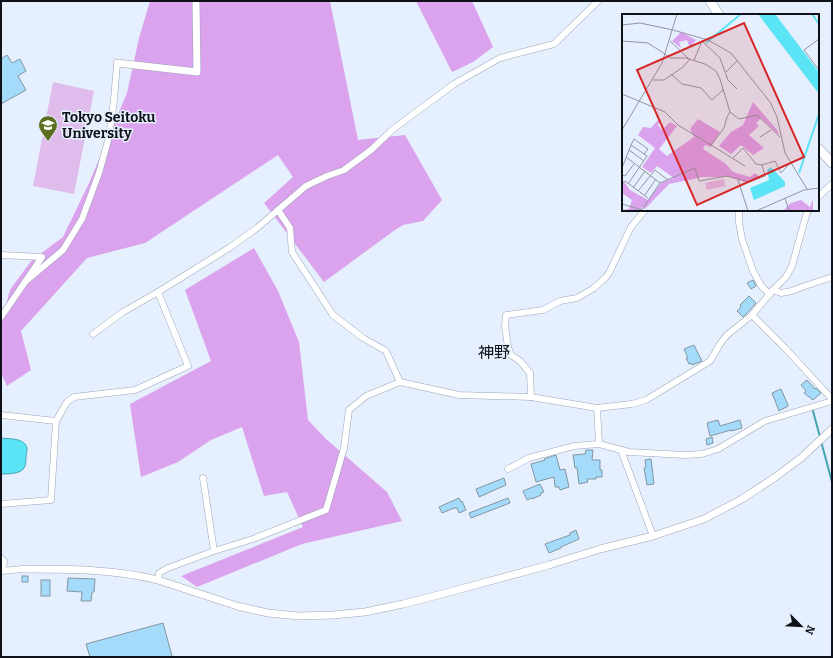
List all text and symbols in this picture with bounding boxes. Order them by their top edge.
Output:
inset map [622,14,819,211]
place label: Tokyo Seitoku University [62,109,155,142]
school or university icon: Tokyo Seitoku University [37,114,59,142]
district label: 神野 [478,343,510,362]
north arrow [781,606,821,646]
text: N [802,623,817,637]

